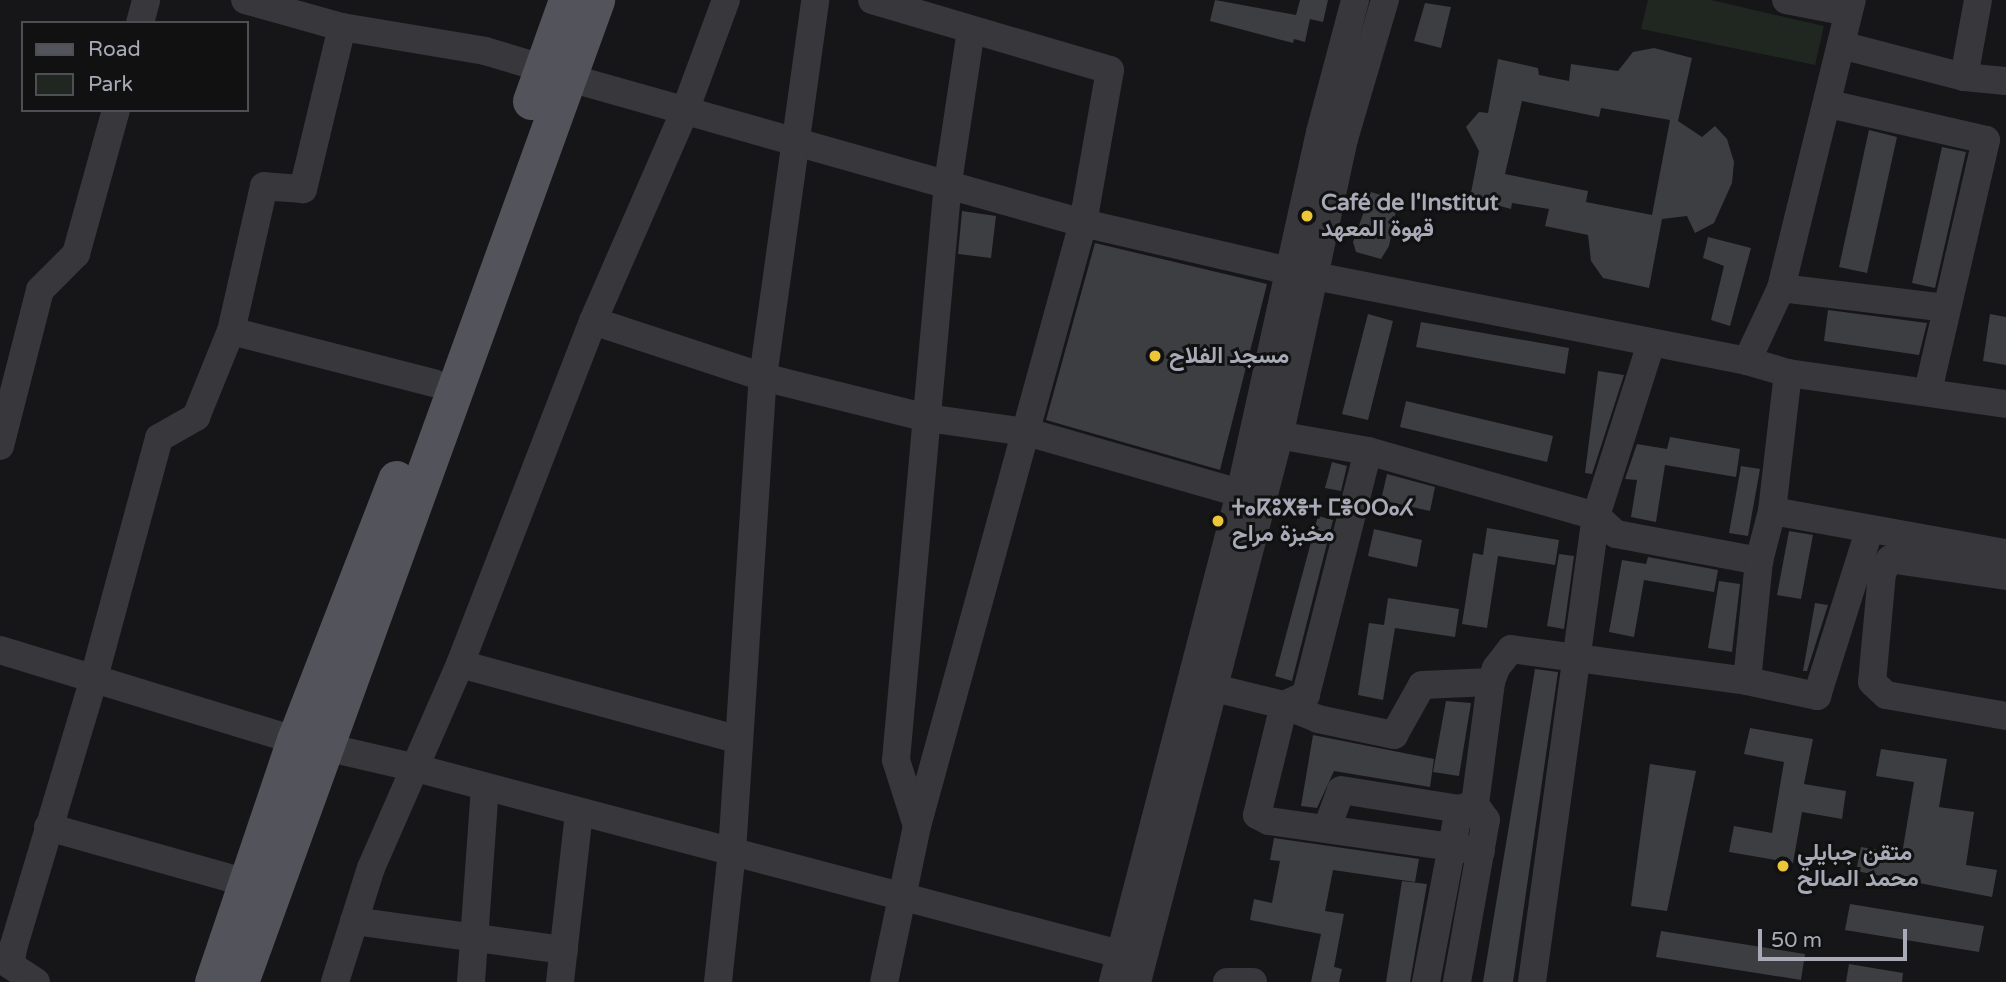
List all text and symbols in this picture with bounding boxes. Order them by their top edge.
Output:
legend [21,21,248,112]
text: Road [88,37,141,62]
text: Park [88,72,133,97]
place label: Café de l'Institut قهوة المعهد [1321,189,1498,243]
marker: Café de l'Institut قهوة المعهد [1299,208,1315,224]
place label: مسجد الفلاح [1169,342,1289,370]
marker: مسجد الفلاح [1147,348,1163,364]
place label: ⵜⴰⴽⵓⵅⴻⵜ ⵎⴻⵔⵔⴰⵃ مخبزة مراح [1232,494,1413,548]
marker: ⵜⴰⴽⵓⵅⴻⵜ ⵎⴻⵔⵔⴰⵃ مخبزة مراح [1210,513,1226,529]
place label: متقن جبايلي محمد الصالح [1797,839,1919,893]
marker: متقن جبايلي محمد الصالح [1775,858,1791,874]
scale bar [1761,916,1910,960]
text: 50 m [1771,928,1822,953]

